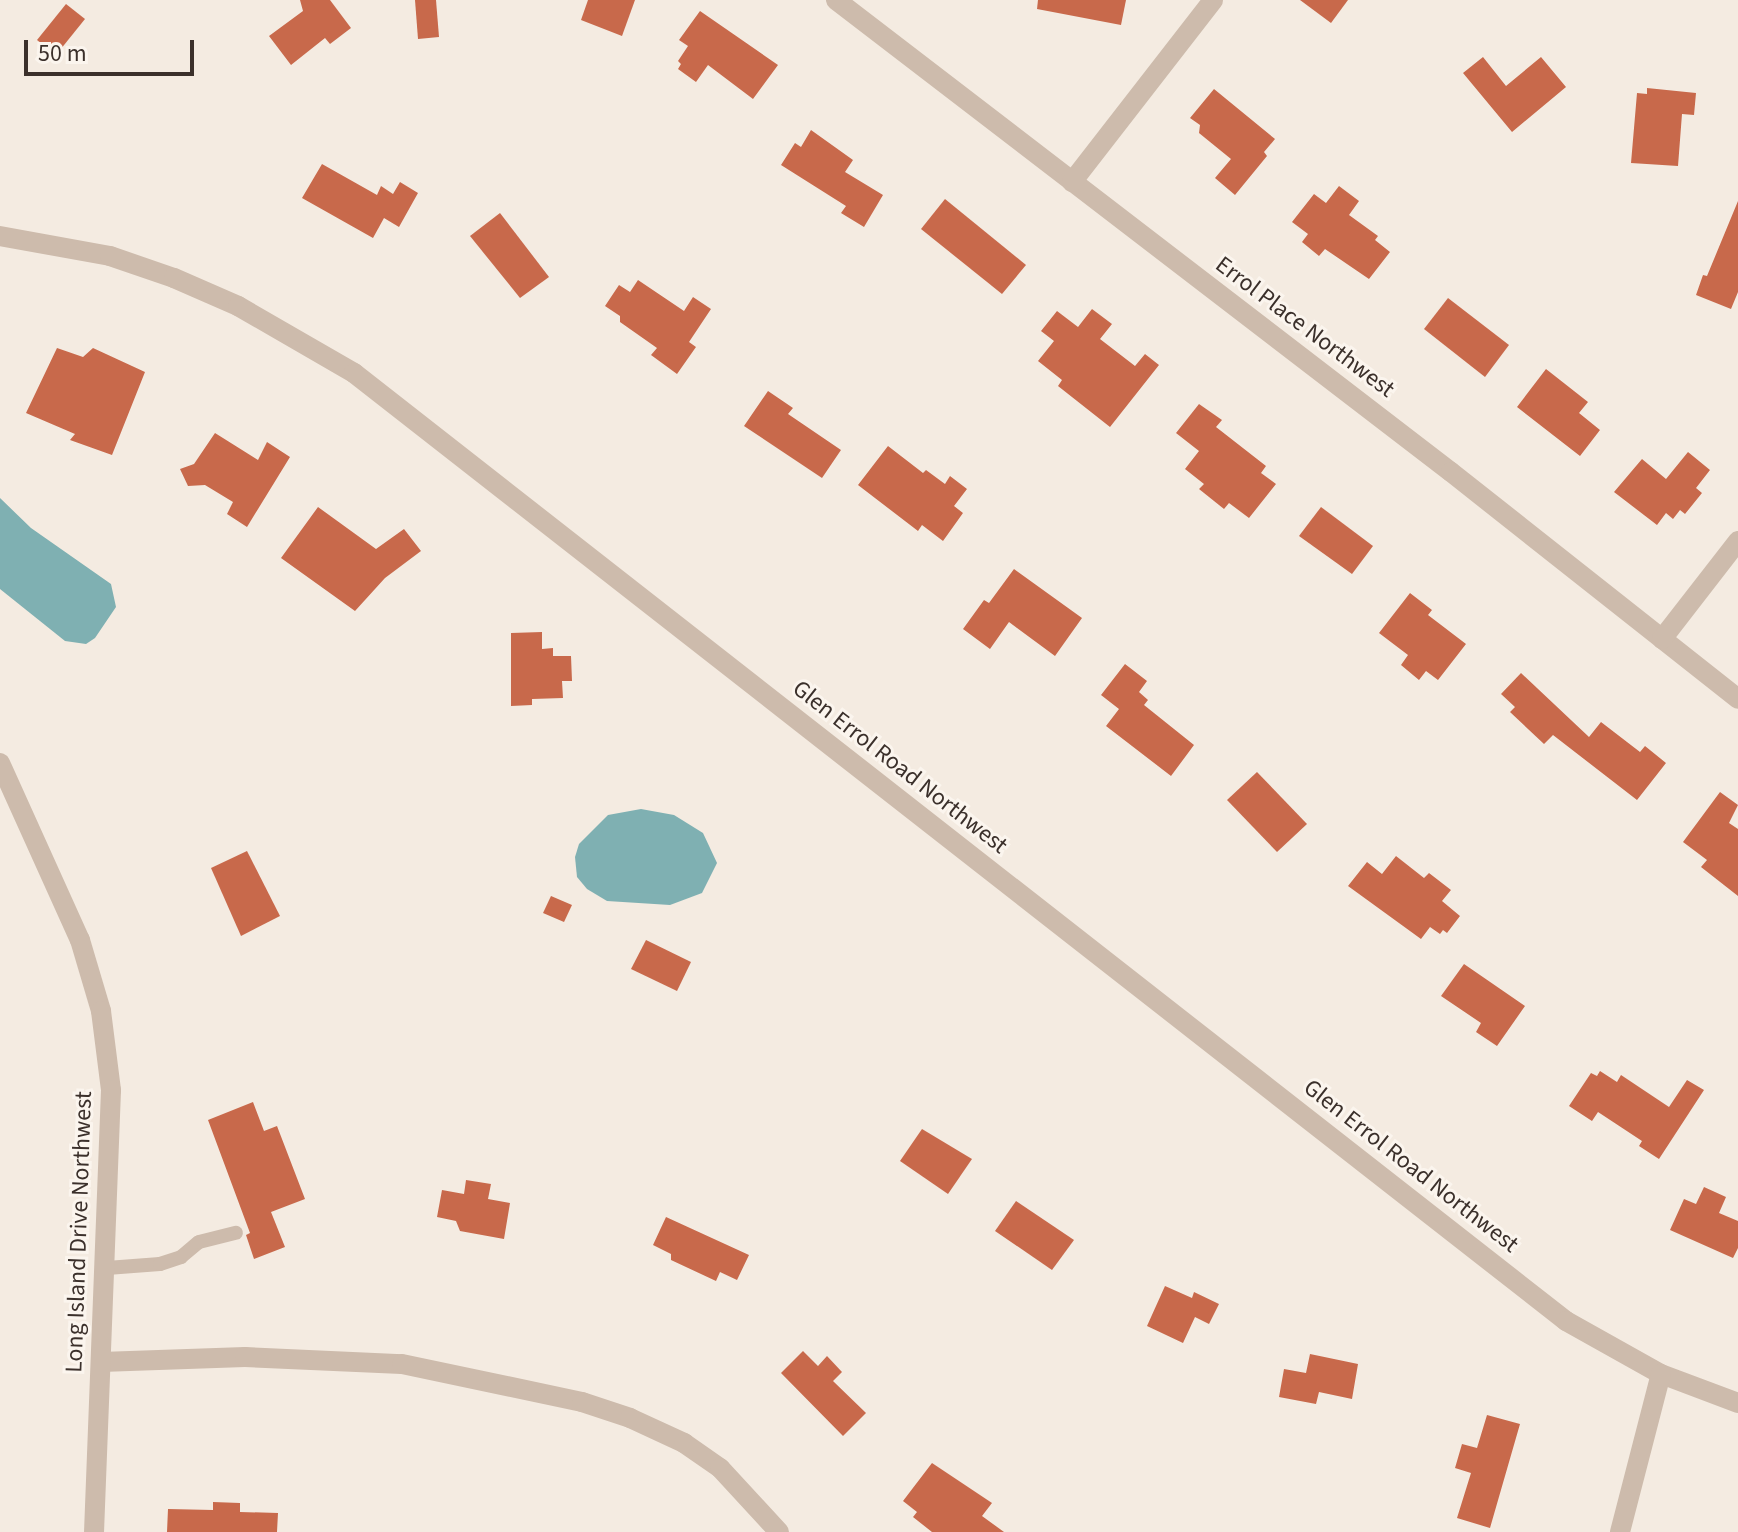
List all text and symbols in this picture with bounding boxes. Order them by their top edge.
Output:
scale bar [28,24,198,74]
text: 50 m [38,36,87,71]
street label: Errol Place Northwest [1210,250,1400,404]
street label: Glen Errol Road Northwest [787,674,1013,860]
street label: Glen Errol Road Northwest [1298,1073,1524,1259]
street label: Long Island Drive Northwest [60,1091,98,1373]

